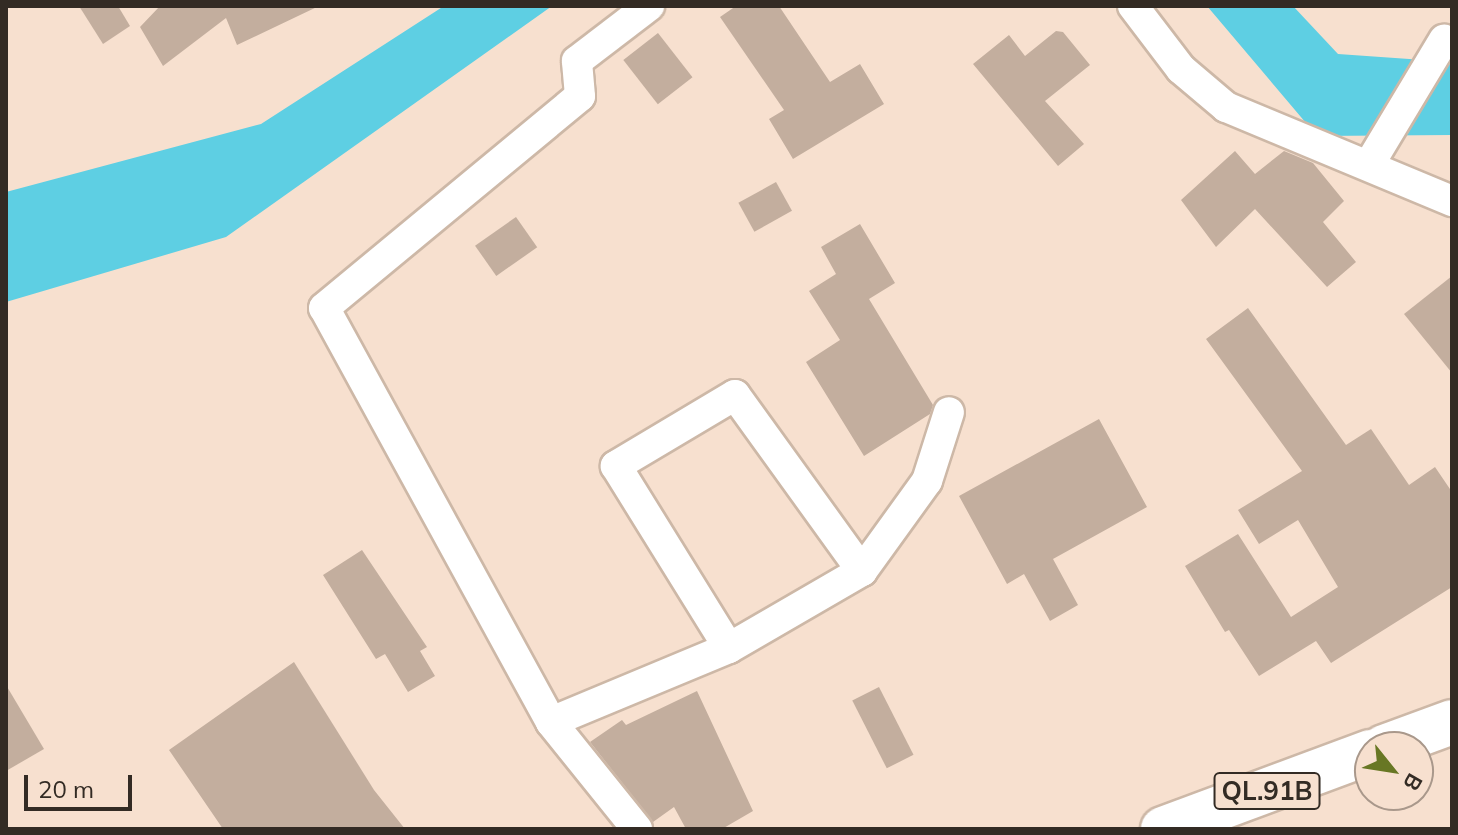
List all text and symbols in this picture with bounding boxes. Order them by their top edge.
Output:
north arrow [1354,731,1434,811]
scale bar [28,759,136,809]
text: B [1397,768,1429,796]
road number: QL.91B [1213,769,1321,813]
text: 20 m [38,774,94,804]

